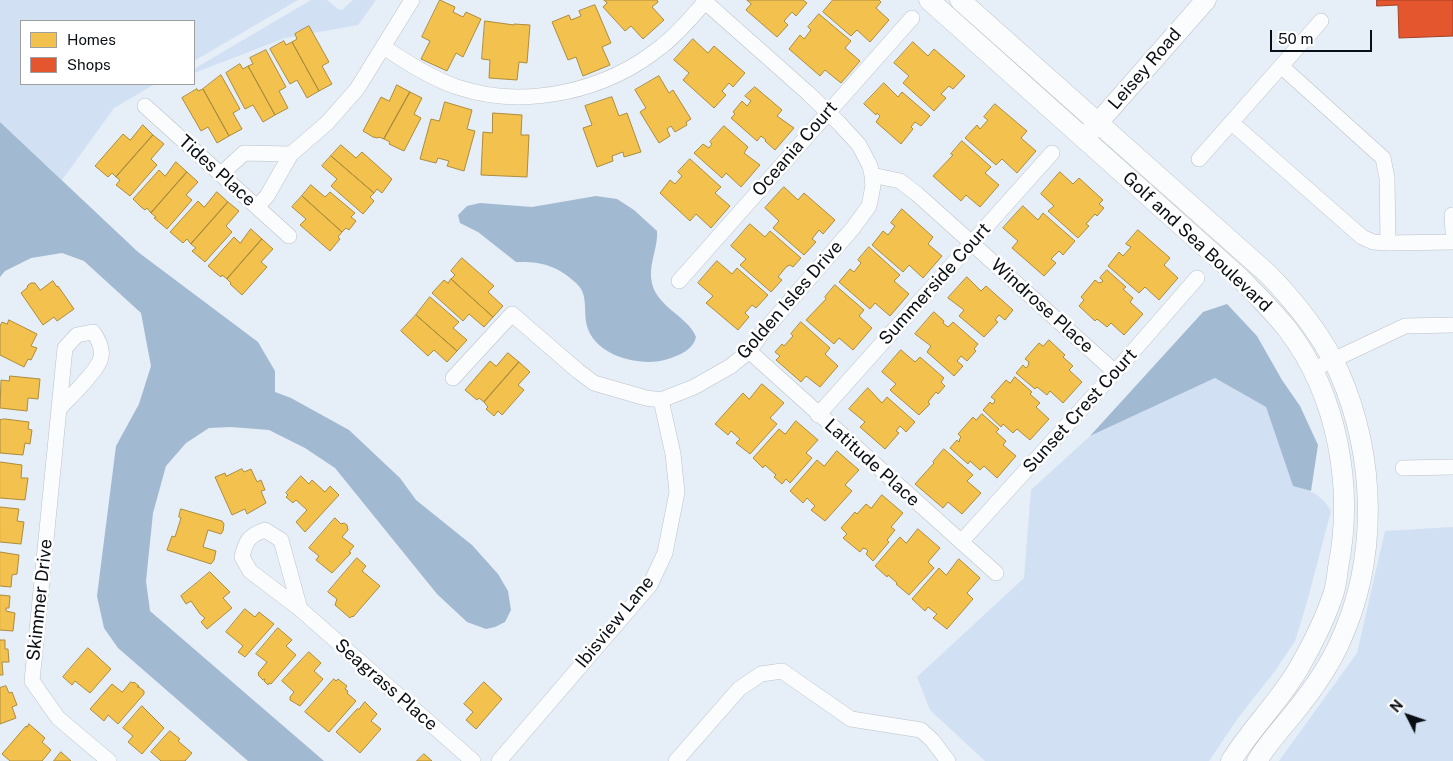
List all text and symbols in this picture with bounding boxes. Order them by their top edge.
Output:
legend [20,20,195,85]
scale bar [1273,20,1376,52]
street label: Leisey Road [1104,24,1186,114]
text: 50 m [1278,30,1313,47]
text: Homes [67,31,116,48]
text: Shops [67,56,111,73]
street label: Oceania Court [748,97,842,201]
street label: Tides Place [174,131,260,211]
street label: Golf and Sea Boulevard [1118,167,1276,317]
street label: Summerside Court [875,219,995,349]
street label: Golden Isles Drive [733,236,847,364]
street label: Windrose Place [986,254,1098,358]
street label: Sunset Crest Court [1019,344,1141,478]
street label: Latitude Place [820,415,924,511]
street label: Skimmer Drive [23,538,57,662]
street label: Ibisview Lane [571,572,659,672]
street label: Seagrass Place [330,634,442,736]
north arrow [1383,691,1433,741]
text: N [1387,697,1406,716]

